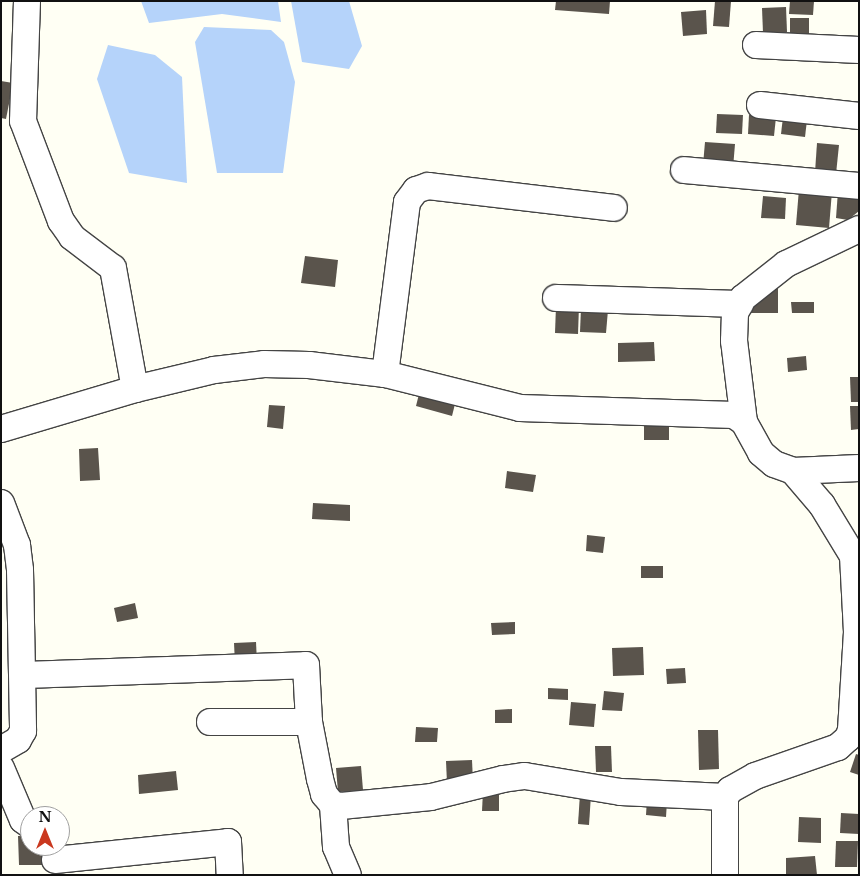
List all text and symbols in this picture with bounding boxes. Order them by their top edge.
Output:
north arrow [20,806,70,856]
text: N [38,808,52,826]

